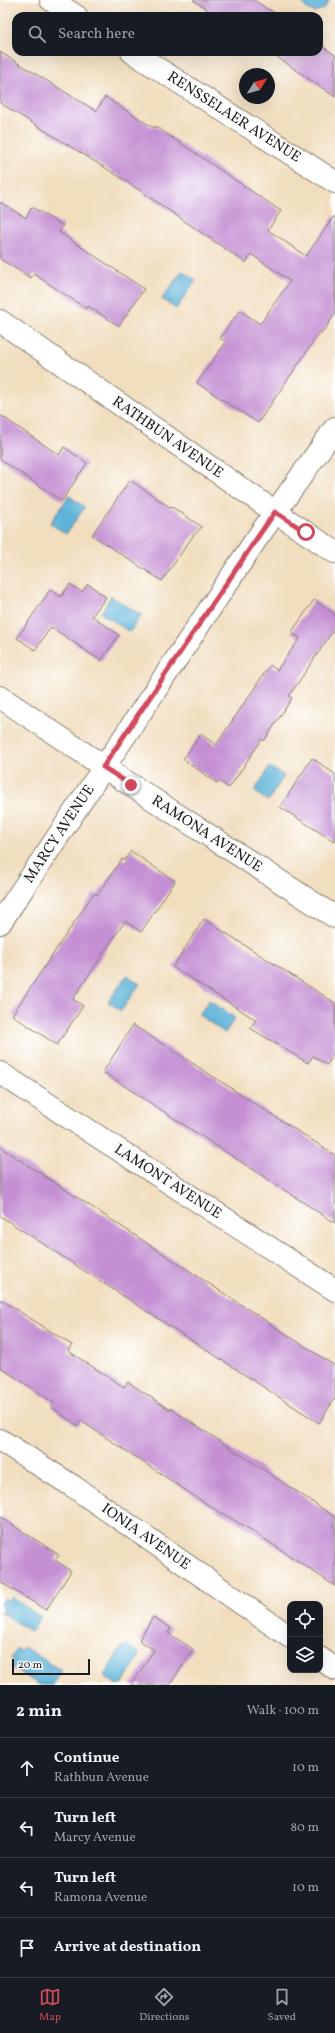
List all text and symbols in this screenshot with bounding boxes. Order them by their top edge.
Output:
search box [12,12,323,56]
icon: search [26,23,48,45]
text: Search here [58,24,135,45]
street label: RENSSELAER AVENUE [163,67,305,168]
north arrow [239,68,275,104]
street label: RATHBUN AVENUE [108,391,227,483]
route start [297,523,315,541]
route end [122,776,140,794]
street label: MARCY AVENUE [19,781,100,887]
street label: RAMONA AVENUE [147,790,266,878]
street label: LAMONT AVENUE [110,1139,226,1224]
street label: IONIA AVENUE [97,1498,195,1575]
map controls [287,1601,323,1673]
button: locate [287,1601,323,1637]
button: layers [287,1637,323,1673]
scale bar [12,1657,90,1676]
text: 20 m [18,1658,42,1673]
text: 2 min [16,1700,62,1723]
text: Walk · 100 m [247,1702,319,1720]
text: Continue [54,1748,119,1769]
icon: ahead [16,1757,38,1779]
text: 10 m [292,1759,319,1777]
text: Rathbun Avenue [54,1769,149,1787]
text: Turn left [54,1808,116,1829]
icon: left [16,1817,38,1839]
text: 80 m [290,1819,319,1837]
text: Marcy Avenue [54,1829,136,1847]
text: Turn left [54,1868,116,1889]
icon: left [16,1877,38,1899]
text: 10 m [292,1879,319,1897]
text: Ramona Avenue [54,1889,147,1907]
icon: arrive [16,1937,38,1959]
text: Arrive at destination [54,1937,201,1958]
tab: Map [39,1986,61,2025]
tab: Directions [139,1986,190,2025]
tab: Saved [268,1986,296,2025]

